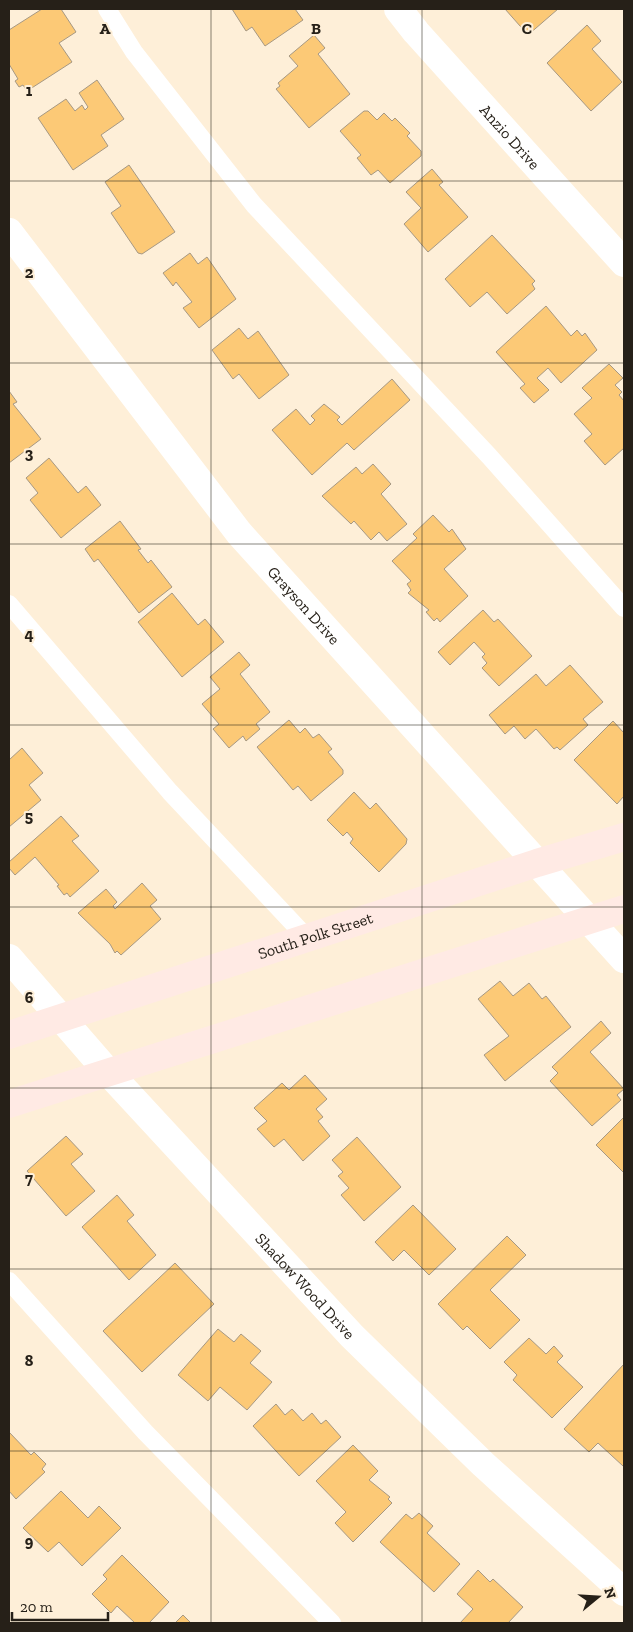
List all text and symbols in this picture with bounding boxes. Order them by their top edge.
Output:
text: A [100,19,111,38]
text: B [311,19,321,38]
text: C [522,19,532,38]
text: 1 [26,81,33,100]
street label: Anzio Drive [476,100,544,173]
text: 2 [25,263,34,282]
text: 3 [25,444,34,463]
street label: Grayson Drive [264,562,344,648]
text: 4 [24,625,34,644]
text: 5 [25,807,33,826]
street label: South Polk Street [255,908,375,963]
text: 6 [25,988,34,1007]
text: 7 [25,1169,33,1188]
street label: Shadow Wood Drive [252,1229,359,1343]
text: 8 [25,1351,34,1370]
text: 9 [25,1532,34,1551]
north arrow [573,1572,623,1622]
text: N [600,1585,620,1601]
scale bar [12,1590,109,1622]
text: 20 m [20,1598,53,1616]

